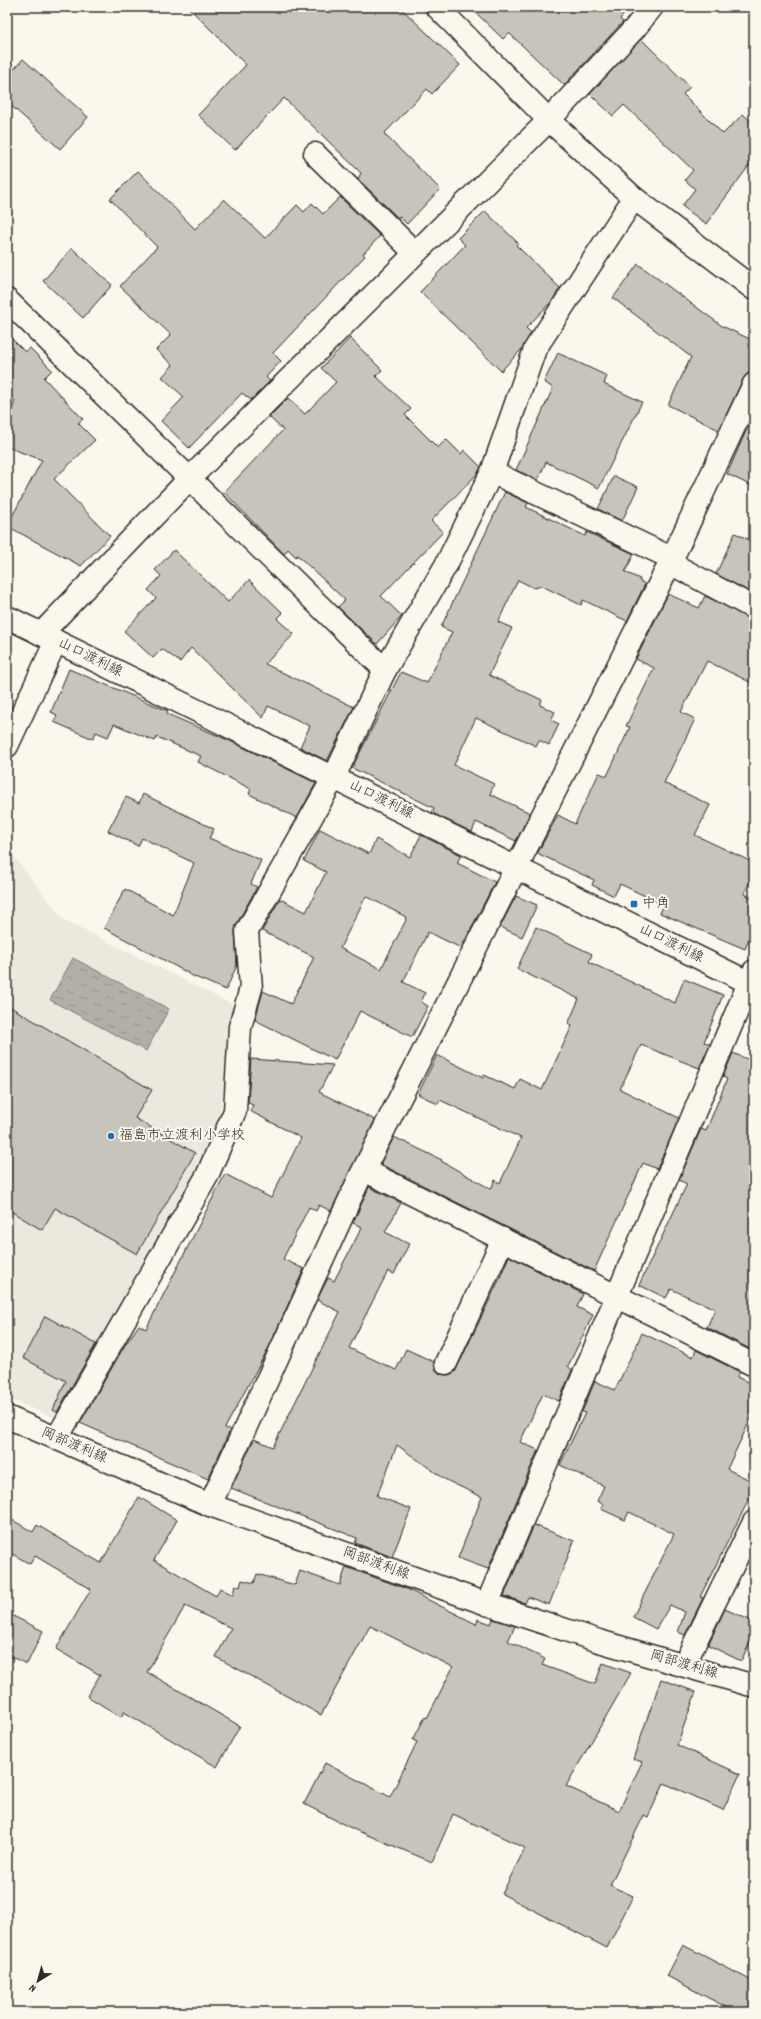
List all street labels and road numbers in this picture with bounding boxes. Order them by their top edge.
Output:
street label: 山口渡利線 [54,634,126,682]
street label: 山口渡利線 [345,776,417,824]
street label: 山口渡利線 [635,920,707,968]
street label: 岡部渡利線 [38,1423,110,1469]
street label: 岡部渡利線 [340,1543,412,1585]
street label: 岡部渡利線 [648,1646,720,1684]

